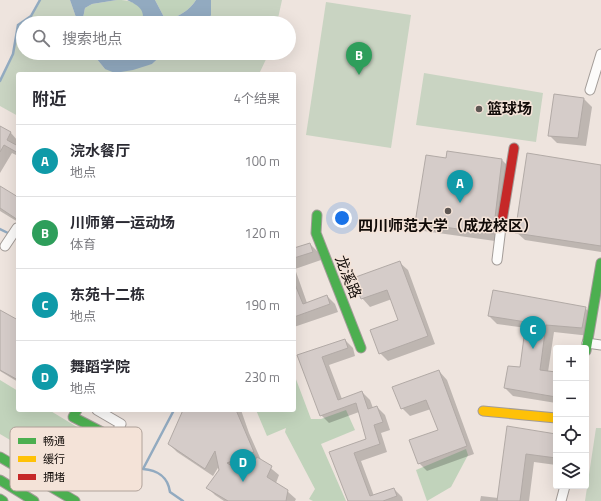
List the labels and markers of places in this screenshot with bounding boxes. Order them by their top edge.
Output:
pin: B [346,42,372,75]
place label: 篮球场 [487,97,532,120]
marker: 篮球场 [474,104,484,114]
pin: A [447,170,473,203]
marker: 四川师范大学（成龙校区） [443,206,453,216]
place label: 四川师范大学（成龙校区） [358,214,538,237]
pin: C [520,316,546,349]
pin: D [230,449,256,482]

